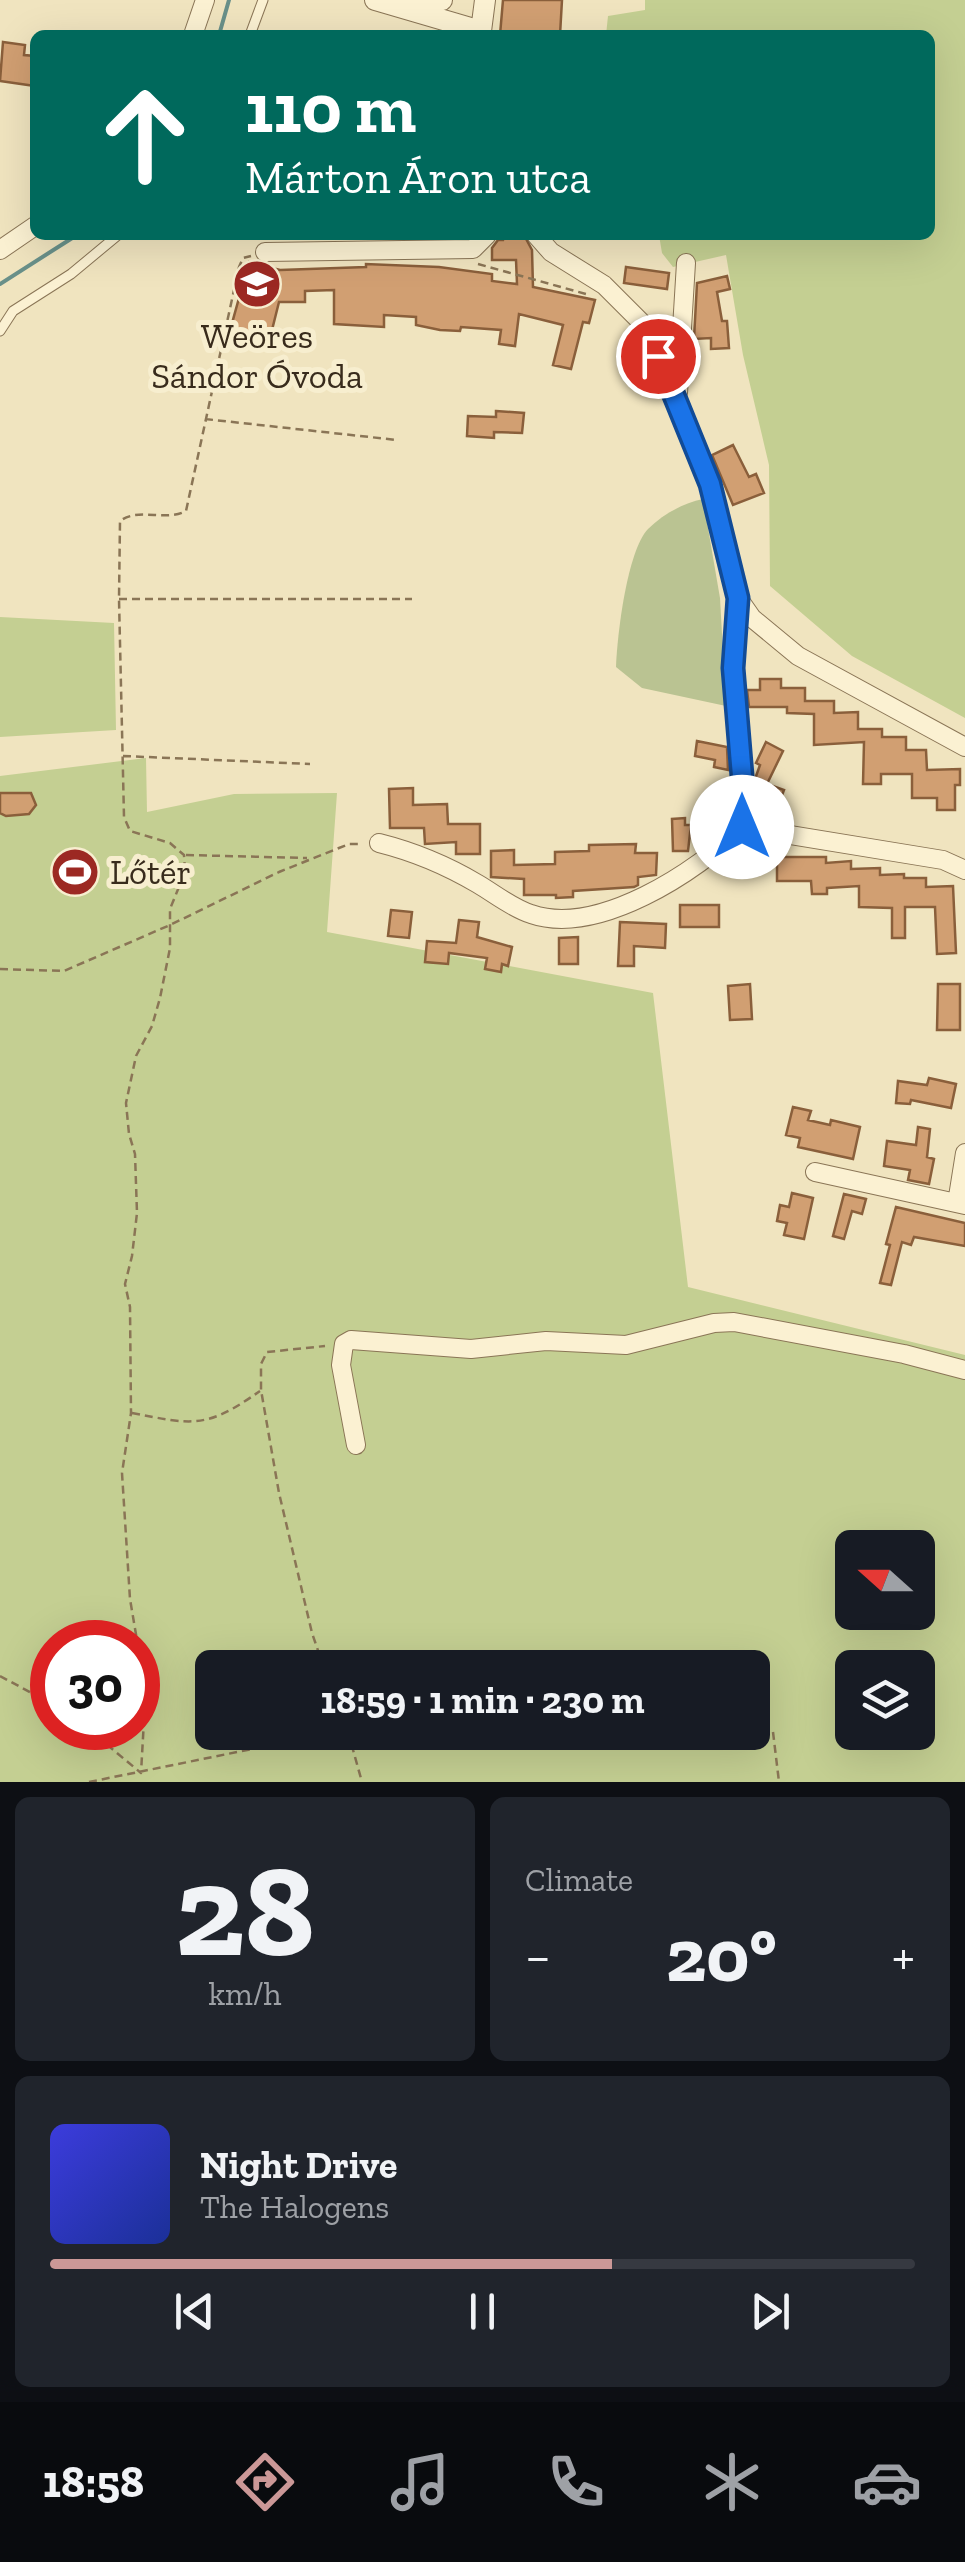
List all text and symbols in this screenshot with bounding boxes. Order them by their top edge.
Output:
text: 110 m [245,66,416,150]
icon: ahead [80,70,210,200]
text: Márton Áron utca [245,151,591,205]
school or university icon: Weöres Sándor Óvoda [231,258,283,310]
pin [616,314,701,399]
place label: Weöres Sándor Óvoda [151,315,363,397]
icon: arrive [631,329,686,384]
position arrow [690,775,794,879]
sports icon: Lőtér [49,846,101,898]
place label: Lőtér [110,851,191,893]
north arrow [835,1530,935,1630]
map controls [835,1530,935,1750]
speed limit sign: 30 [30,1620,160,1750]
button: layers [835,1650,935,1750]
text: 18:59 · 1 min · 230 m [321,1677,644,1723]
text: 28 [175,1832,315,1988]
text: Climate [525,1861,633,1899]
text: 20° [666,1910,777,2000]
text: − [525,1923,551,1989]
text: + [892,1923,915,1989]
text: km/h [208,1975,282,2013]
text: Night Drive [200,2142,397,2188]
text: The Halogens [200,2188,389,2226]
icon: previous [167,2284,222,2339]
icon: pause [455,2284,510,2339]
icon: next [743,2284,798,2339]
icon: directions [230,2447,300,2517]
icon: music [385,2447,455,2517]
icon: phone [541,2447,611,2517]
icon: climate [697,2447,767,2517]
icon: car [852,2447,922,2517]
text: 18:58 [43,2455,144,2509]

